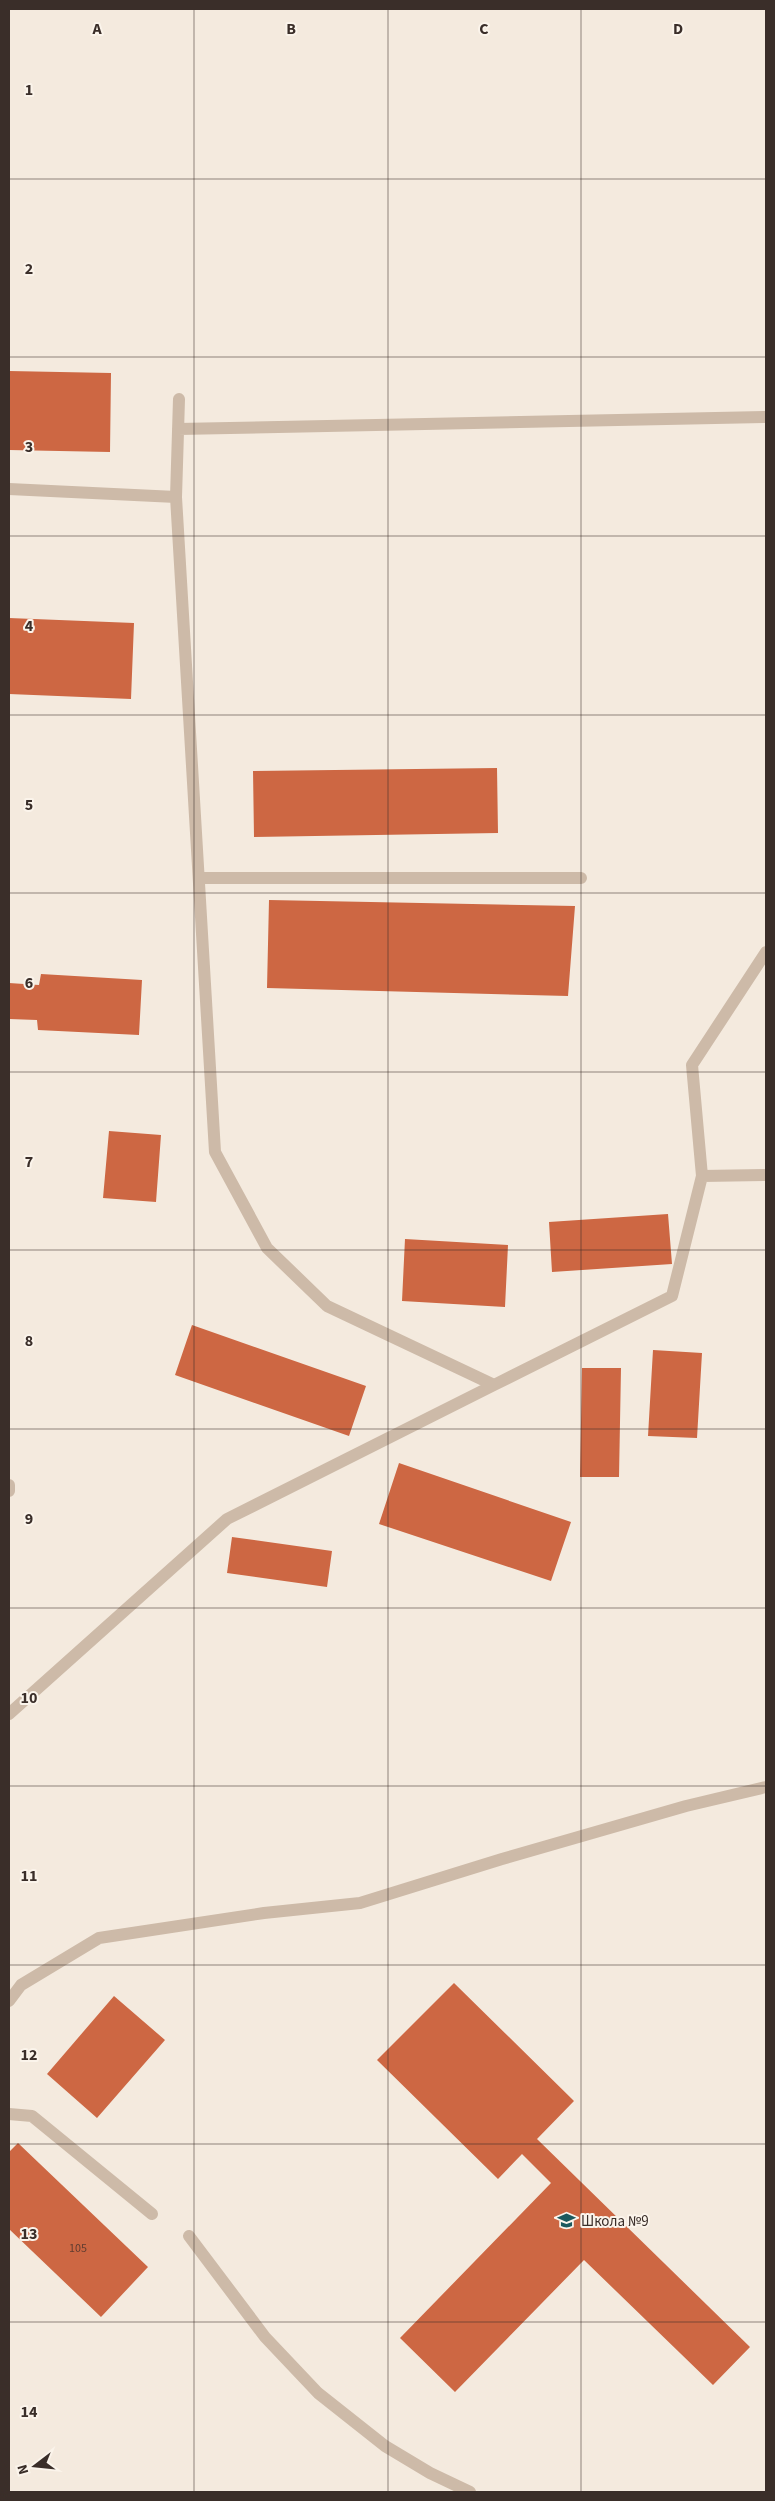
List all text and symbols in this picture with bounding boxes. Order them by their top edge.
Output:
text: A [91,18,102,40]
text: B [286,18,296,40]
text: C [479,18,489,40]
text: D [673,18,683,40]
text: 1 [25,79,33,101]
text: 2 [25,258,33,280]
text: 3 [25,436,33,458]
text: 4 [25,615,34,637]
text: 5 [25,794,33,816]
text: 6 [25,972,33,994]
text: 7 [25,1151,33,1173]
text: 8 [25,1330,33,1352]
text: 9 [25,1508,33,1530]
text: 10 [21,1687,37,1709]
text: 11 [21,1865,37,1887]
text: 12 [21,2044,37,2066]
school or university icon: Школа №9 [557,2211,577,2231]
place label: Школа №9 [581,2211,649,2232]
text: 13 [21,2223,37,2245]
house number: 105 [69,2240,87,2257]
text: 14 [21,2401,38,2423]
north arrow [10,2441,60,2491]
text: N [13,2462,34,2477]

